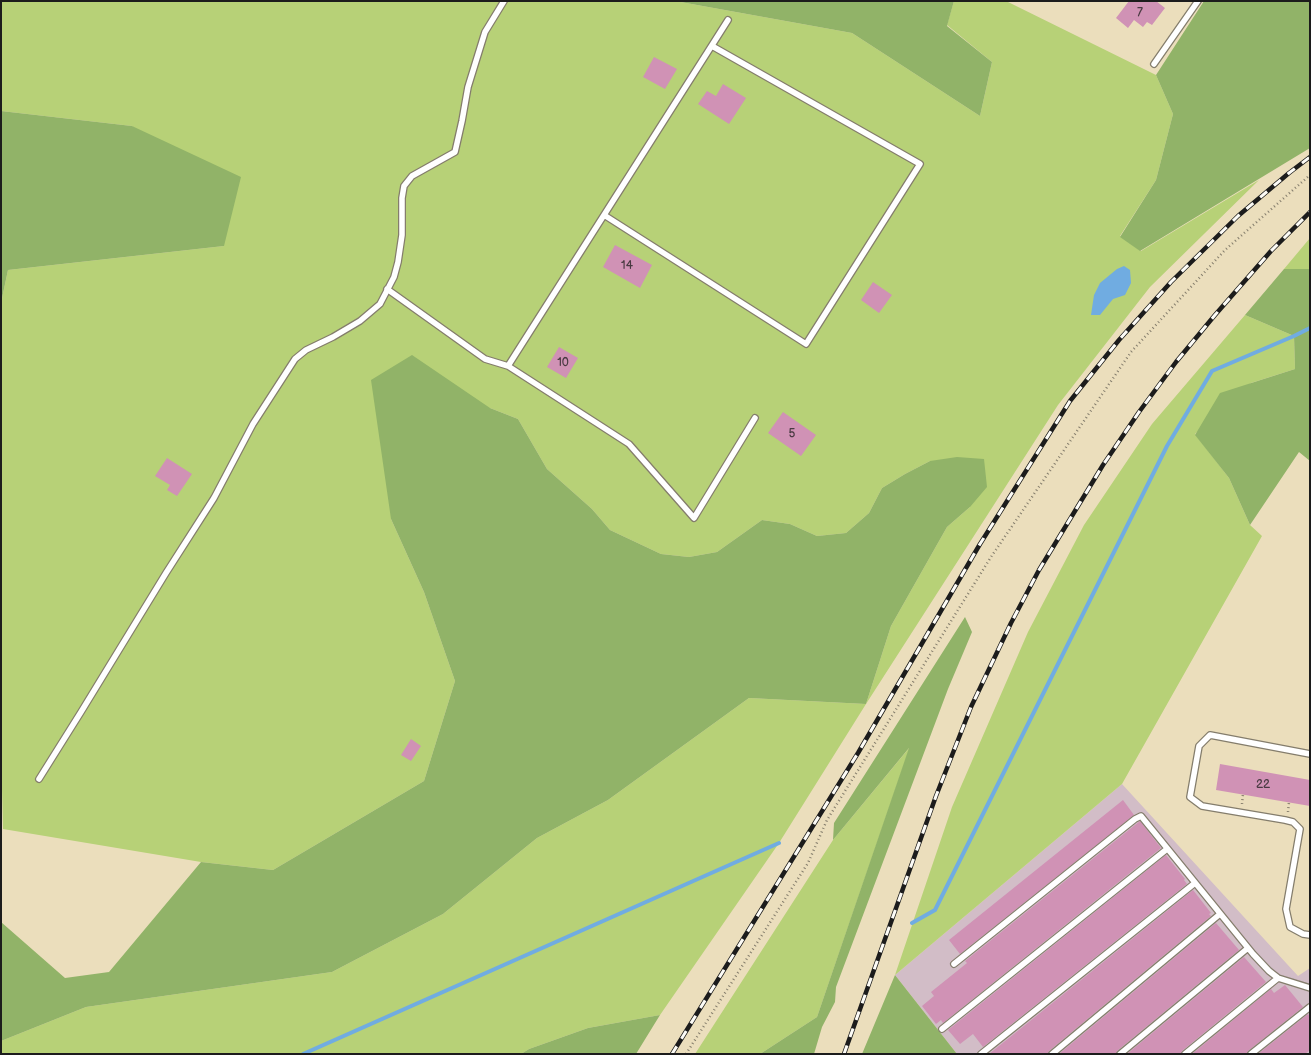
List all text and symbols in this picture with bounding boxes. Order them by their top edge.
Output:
house number: 7 [1137,6,1143,20]
house number: 14 [621,259,633,273]
house number: 10 [557,356,569,370]
house number: 5 [789,427,795,441]
house number: 22 [1256,778,1270,792]

